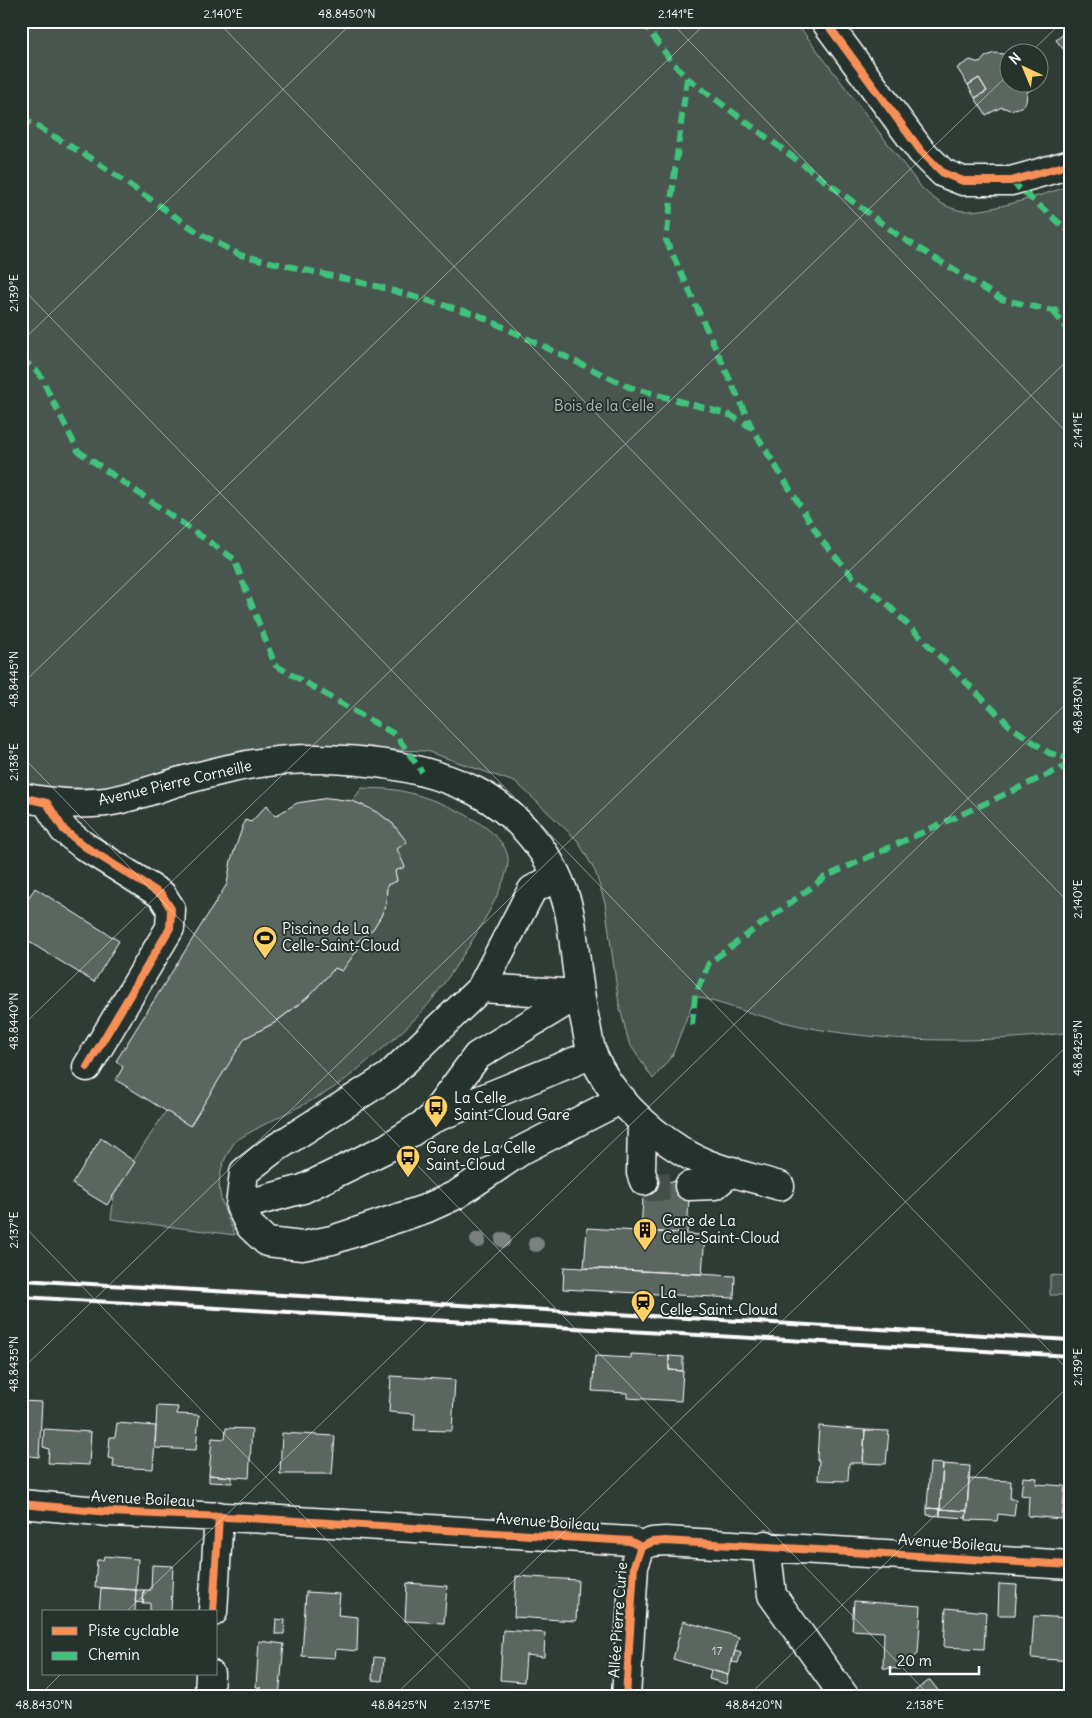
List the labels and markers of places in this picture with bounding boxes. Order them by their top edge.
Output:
place label: Piscine de La Celle-Saint-Cloud [282,919,400,955]
sports icon: Piscine de La Celle-Saint-Cloud [252,925,278,959]
place label: La Celle Saint-Cloud Gare [454,1088,570,1124]
bus stop icon: La Celle Saint-Cloud Gare [423,1094,449,1128]
place label: Gare de La Celle Saint-Cloud [426,1138,536,1174]
bus stop icon: Gare de La Celle Saint-Cloud [395,1144,421,1178]
place label: Gare de La Celle-Saint-Cloud [662,1211,780,1247]
building icon: Gare de La Celle-Saint-Cloud [632,1217,658,1251]
place label: La Celle-Saint-Cloud [660,1283,778,1319]
station icon: La Celle-Saint-Cloud [630,1289,656,1323]

